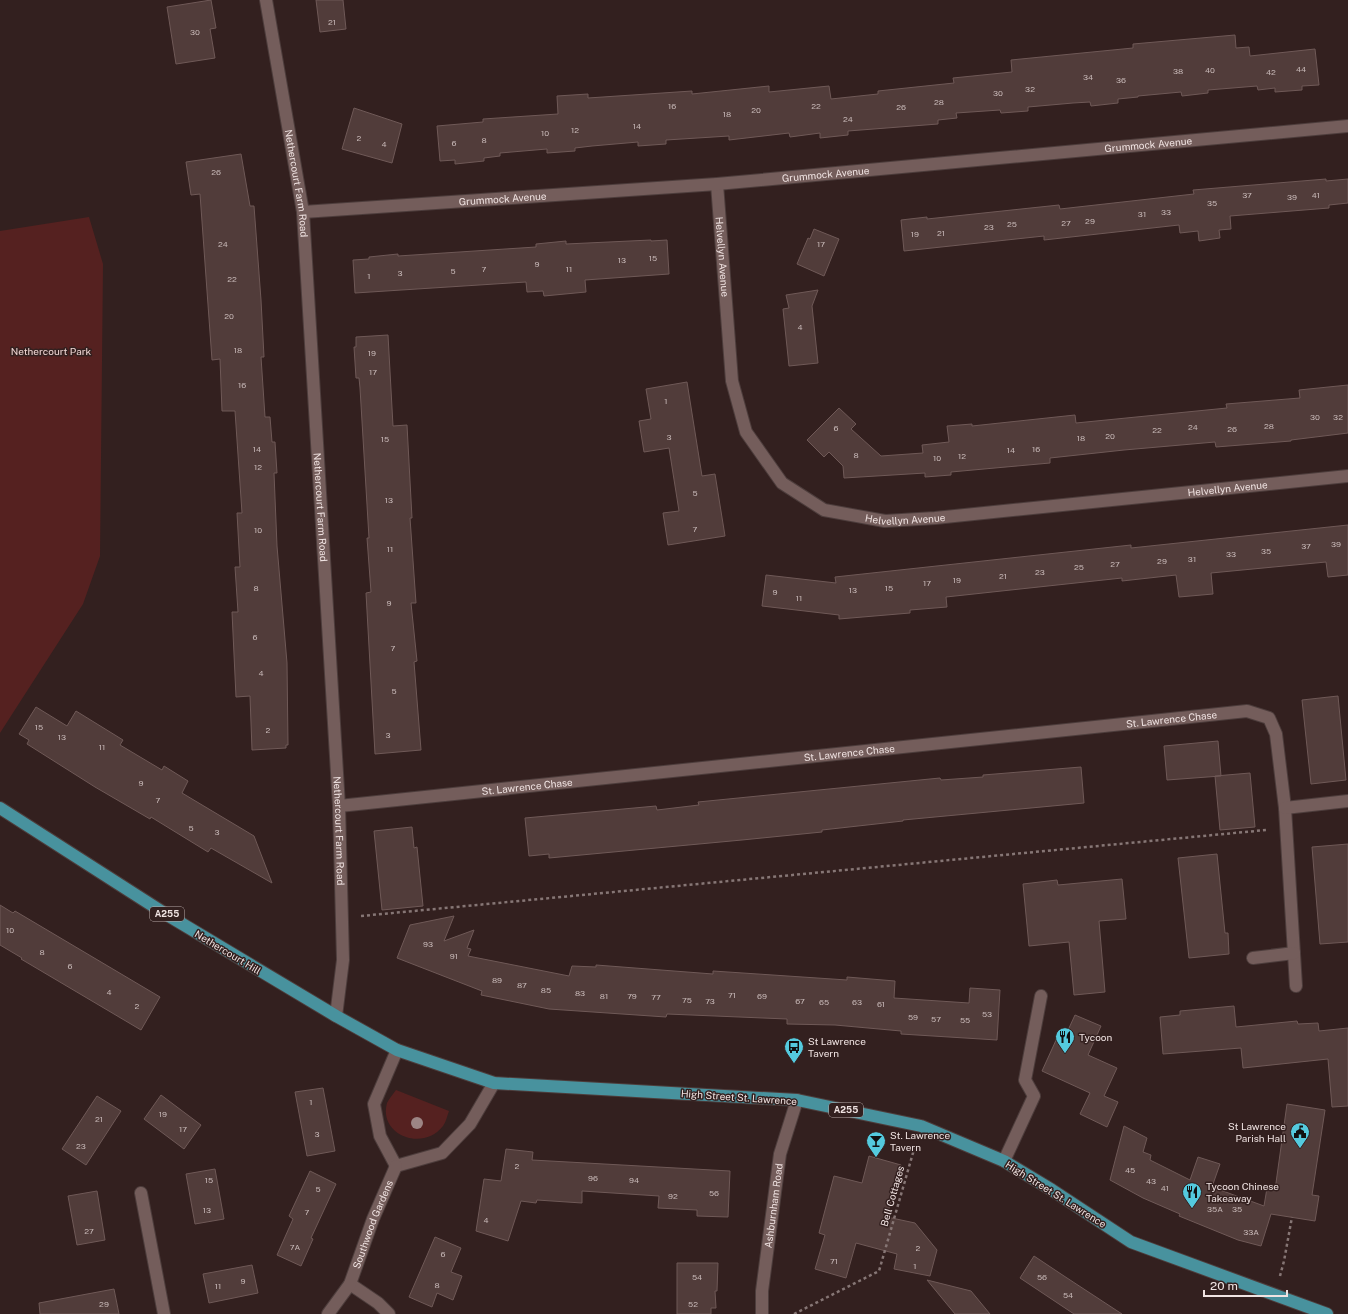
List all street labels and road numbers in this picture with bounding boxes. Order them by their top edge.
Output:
street label: Nethercourt Farm Road [283,128,311,238]
street label: Grummock Avenue [1104,134,1193,154]
street label: Grummock Avenue [781,164,870,184]
street label: Grummock Avenue [458,190,547,207]
street label: Helvellyn Avenue [714,216,732,298]
street label: Nethercourt Farm Road [312,452,330,562]
street label: Helvellyn Avenue [1187,478,1269,498]
street label: Helvellyn Avenue [864,511,946,527]
street label: St. Lawrence Chase [1125,708,1218,730]
street label: St. Lawrence Chase [803,742,896,763]
street label: Nethercourt Farm Road [331,776,347,885]
street label: St. Lawrence Chase [481,776,573,797]
road number: A255 [150,907,184,921]
street label: Nethercourt Hill [193,927,263,977]
street label: High Street St. Lawrence [681,1087,798,1107]
road number: A255 [829,1103,863,1117]
street label: High Street St. Lawrence [1004,1158,1109,1230]
street label: Ashburnham Road [762,1163,785,1249]
street label: Bell Cottages [878,1164,906,1228]
street label: Southwood Gardens [350,1178,395,1270]

